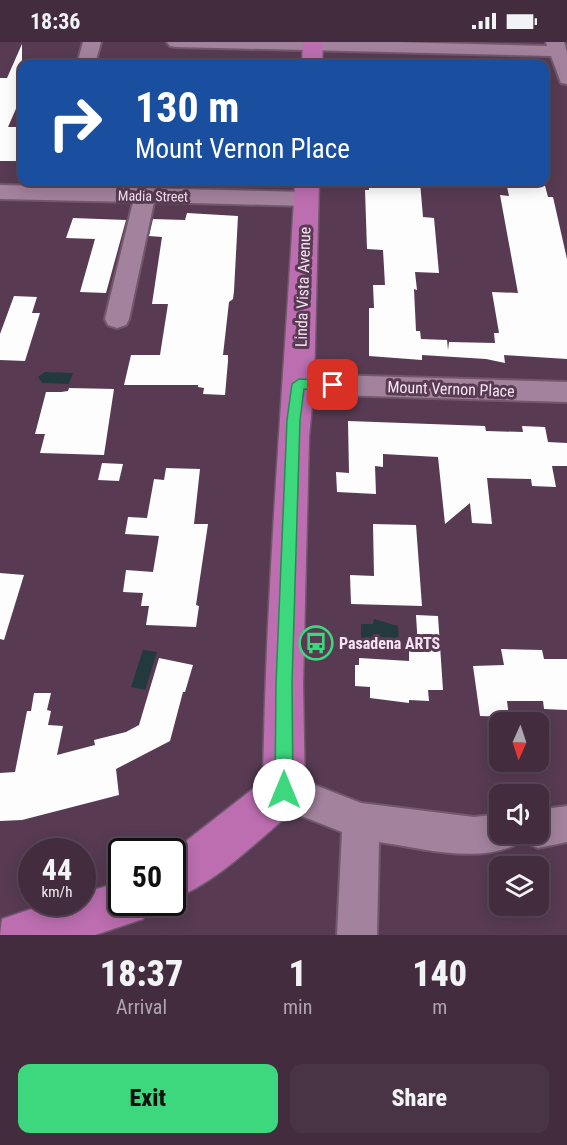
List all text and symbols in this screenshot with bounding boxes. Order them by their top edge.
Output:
text: 18:36 [30,9,81,34]
text: 130 m [135,83,240,132]
icon: right [36,84,114,162]
text: Mount Vernon Place [135,133,350,165]
street label: Madia Street [118,187,188,205]
street label: Linda Vista Avenue [291,227,315,347]
pin [307,359,358,410]
icon: arrive [316,368,349,401]
street label: Mount Vernon Place [387,377,515,401]
bus stop icon: Pasadena ARTS [298,625,334,661]
place label: Pasadena ARTS [339,634,441,653]
north arrow [489,712,549,772]
map controls [489,712,549,916]
position arrow [252,758,316,822]
button: sound [489,784,549,844]
speed limit sign: 50 [108,838,186,916]
text: 44 [42,852,72,887]
button: layers [489,856,549,916]
text: km/h [42,883,72,901]
text: 18:37 [100,953,183,995]
text: 1 [289,953,307,995]
text: 140 [412,953,467,995]
text: Arrival [116,995,167,1019]
text: min [283,995,312,1019]
text: m [432,995,447,1019]
button: Exit [18,1064,278,1133]
button: Share [290,1064,549,1133]

